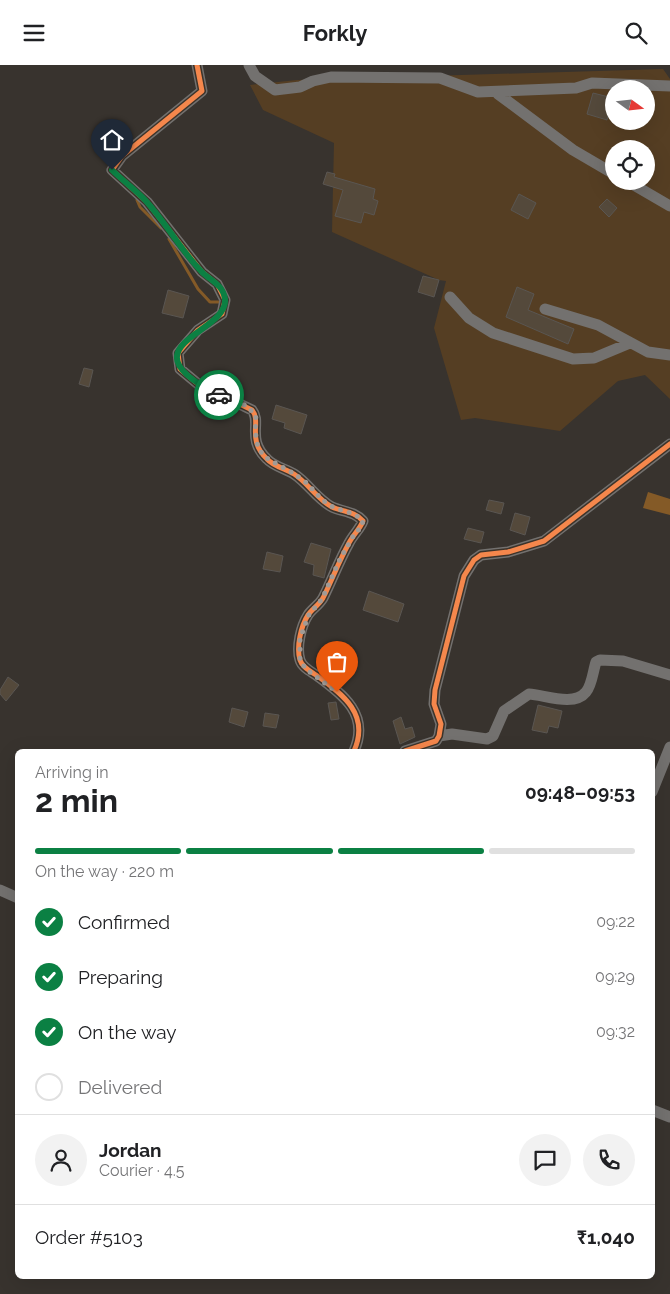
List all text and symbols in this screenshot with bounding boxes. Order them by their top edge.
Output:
icon: menu [20,19,48,47]
icon: search [622,19,650,47]
text: Forkly [303,20,367,46]
north arrow [605,80,655,130]
map controls [605,80,655,190]
pin [91,119,133,170]
icon: home [98,126,126,154]
button: locate [605,140,655,190]
courier [194,370,244,420]
icon: car [205,381,233,409]
pin [316,641,358,692]
icon: bag [323,648,351,676]
text: Arriving in [35,763,109,782]
text: 09:48–09:53 [525,781,635,803]
text: 2 min [35,782,118,819]
text: On the way · 220 m [35,862,174,881]
icon: check [35,908,63,936]
text: Confirmed [78,911,170,933]
text: 09:22 [596,912,635,931]
icon: check [35,963,63,991]
text: Preparing [78,966,163,988]
text: 09:29 [595,967,635,986]
icon: check [35,1018,63,1046]
text: On the way [78,1021,177,1043]
text: 09:32 [596,1022,635,1041]
text: Delivered [78,1076,162,1098]
button: person [35,1134,87,1186]
button: chat [519,1134,571,1186]
button: phone [583,1134,635,1186]
text: Jordan [99,1139,162,1161]
text: Courier · 4.5 [99,1161,184,1180]
text: Order #5103 [35,1226,143,1248]
text: ₹1,040 [577,1226,635,1248]

